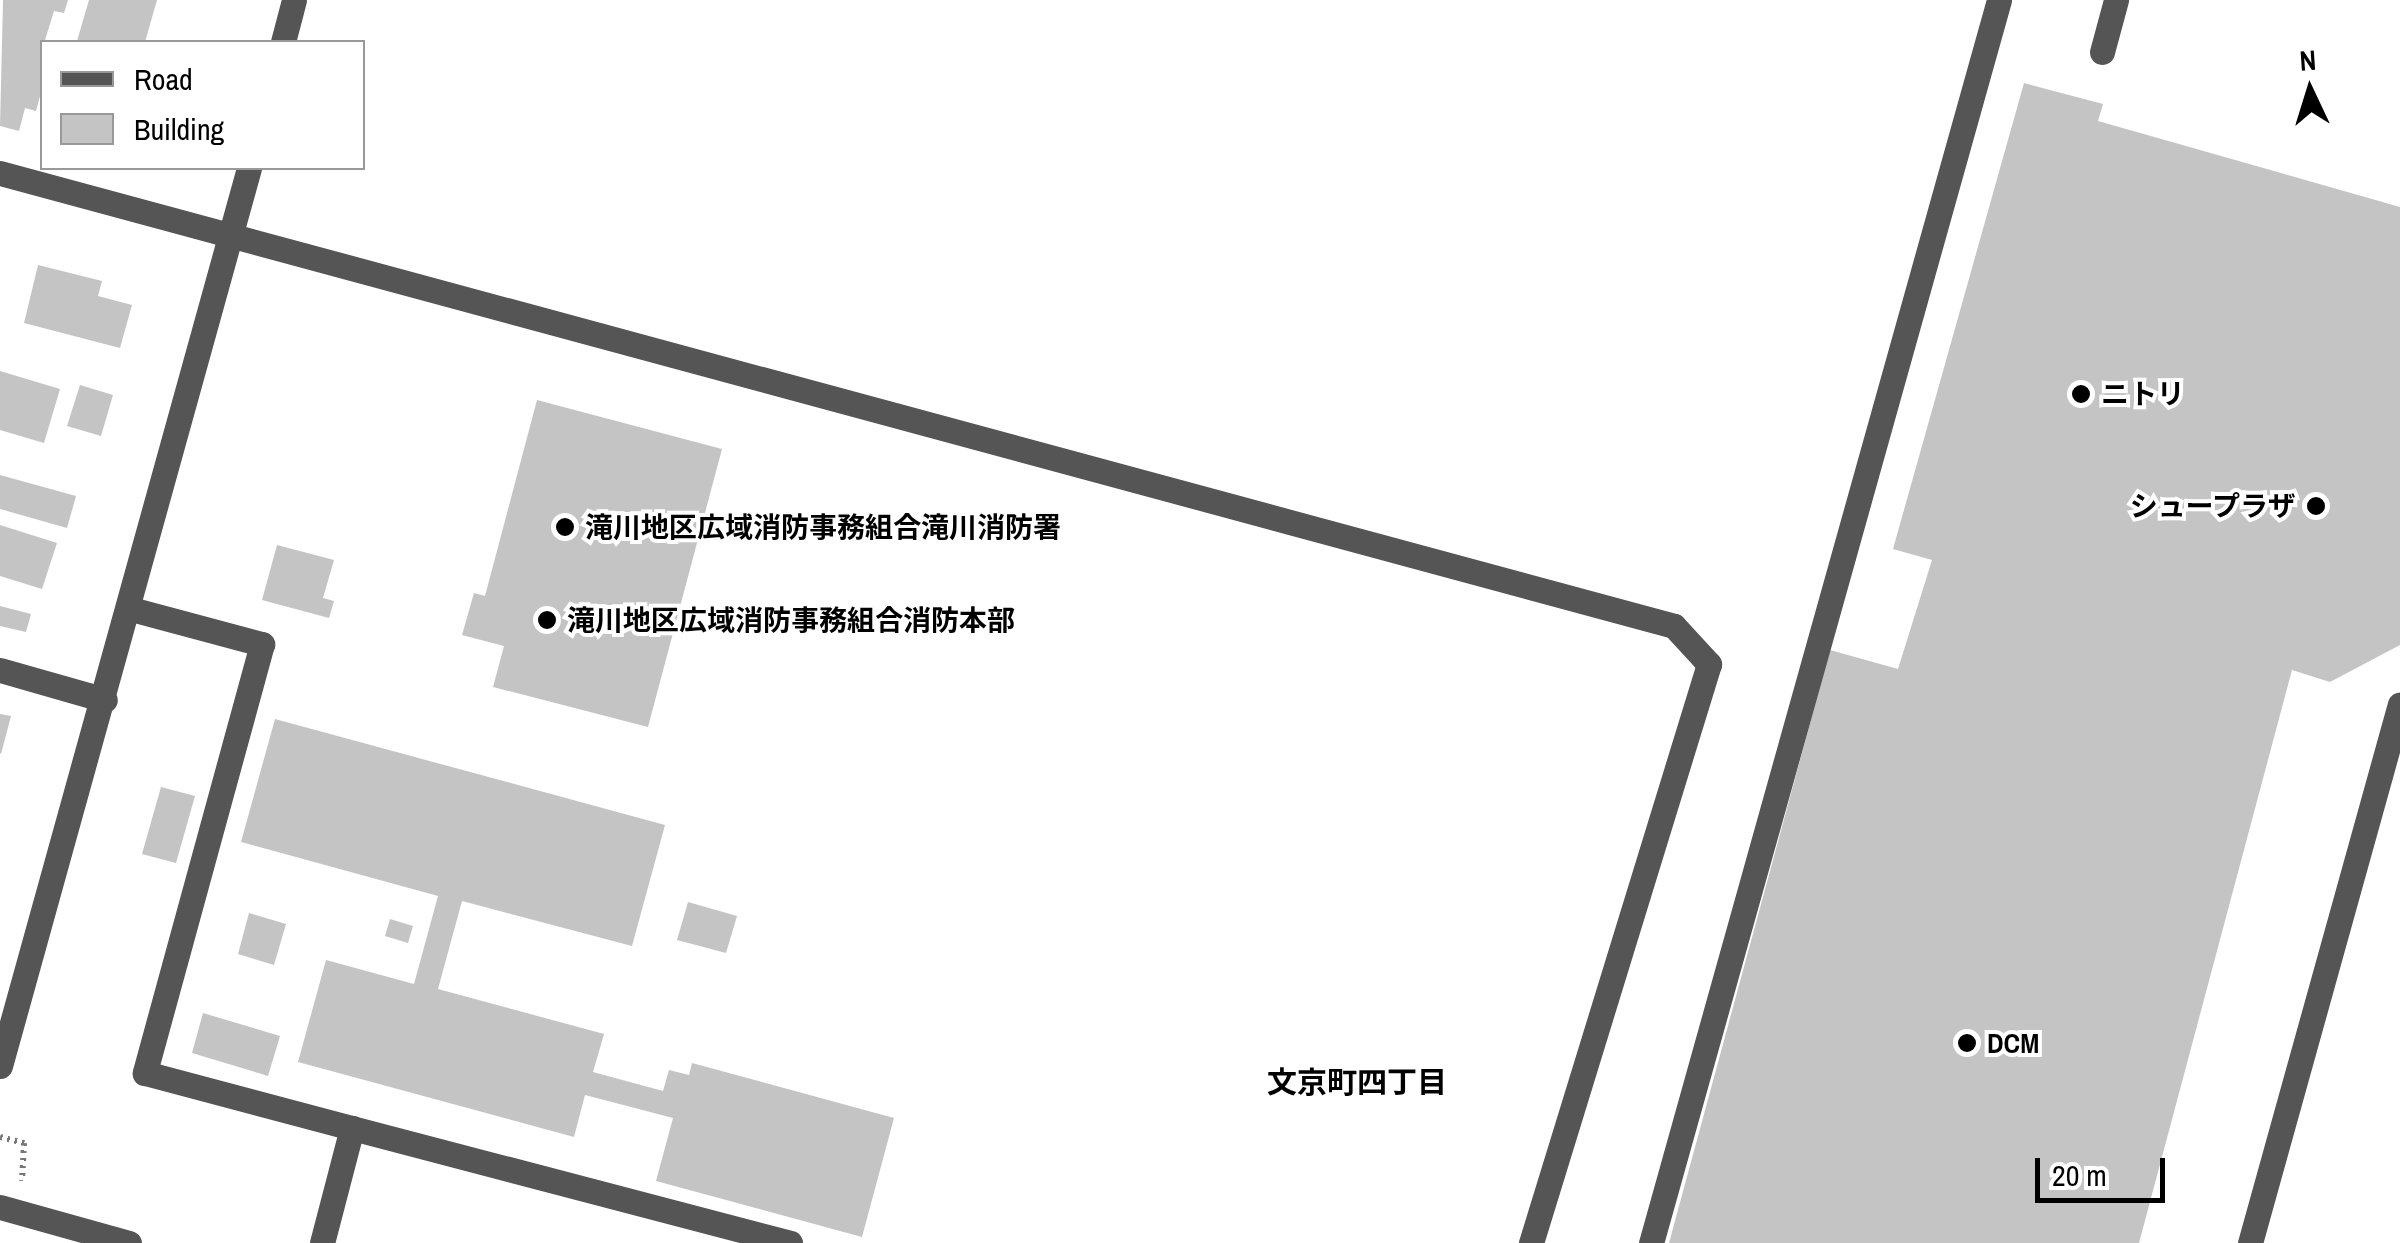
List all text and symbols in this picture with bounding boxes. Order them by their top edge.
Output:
legend [40,40,365,170]
north arrow [2260,40,2360,140]
text: N [2298,41,2317,80]
text: Road [134,59,193,99]
text: Building [134,109,224,149]
place label: ニトリ [2101,377,2185,411]
marker: ニトリ [2070,383,2092,405]
place label: シュープラザ [2128,489,2296,523]
marker: シュープラザ [2305,495,2327,517]
place label: 滝川地区広域消防事務組合滝川消防署 [585,510,1061,544]
marker: 滝川地区広域消防事務組合滝川消防署 [554,516,576,538]
place label: 滝川地区広域消防事務組合消防本部 [567,603,1015,637]
marker: 滝川地区広域消防事務組合消防本部 [536,609,558,631]
place label: DCM [1987,1026,2039,1060]
marker: DCM [1956,1032,1978,1054]
district label: 文京町四丁目 [1267,1064,1447,1100]
scale bar [2040,1138,2170,1200]
text: 20 m [2052,1155,2107,1195]

